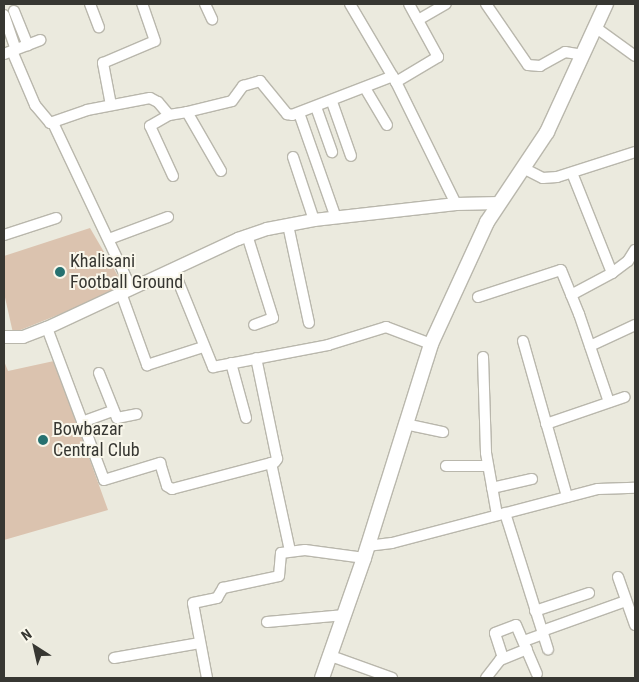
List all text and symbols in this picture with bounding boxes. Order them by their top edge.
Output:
place label: Khalisani Football Ground [70,251,183,294]
marker: Khalisani Football Ground [54,266,66,278]
place label: Bowbazar Central Club [53,419,140,462]
marker: Bowbazar Central Club [37,434,49,446]
north arrow [10,622,60,672]
text: N [18,626,34,644]

